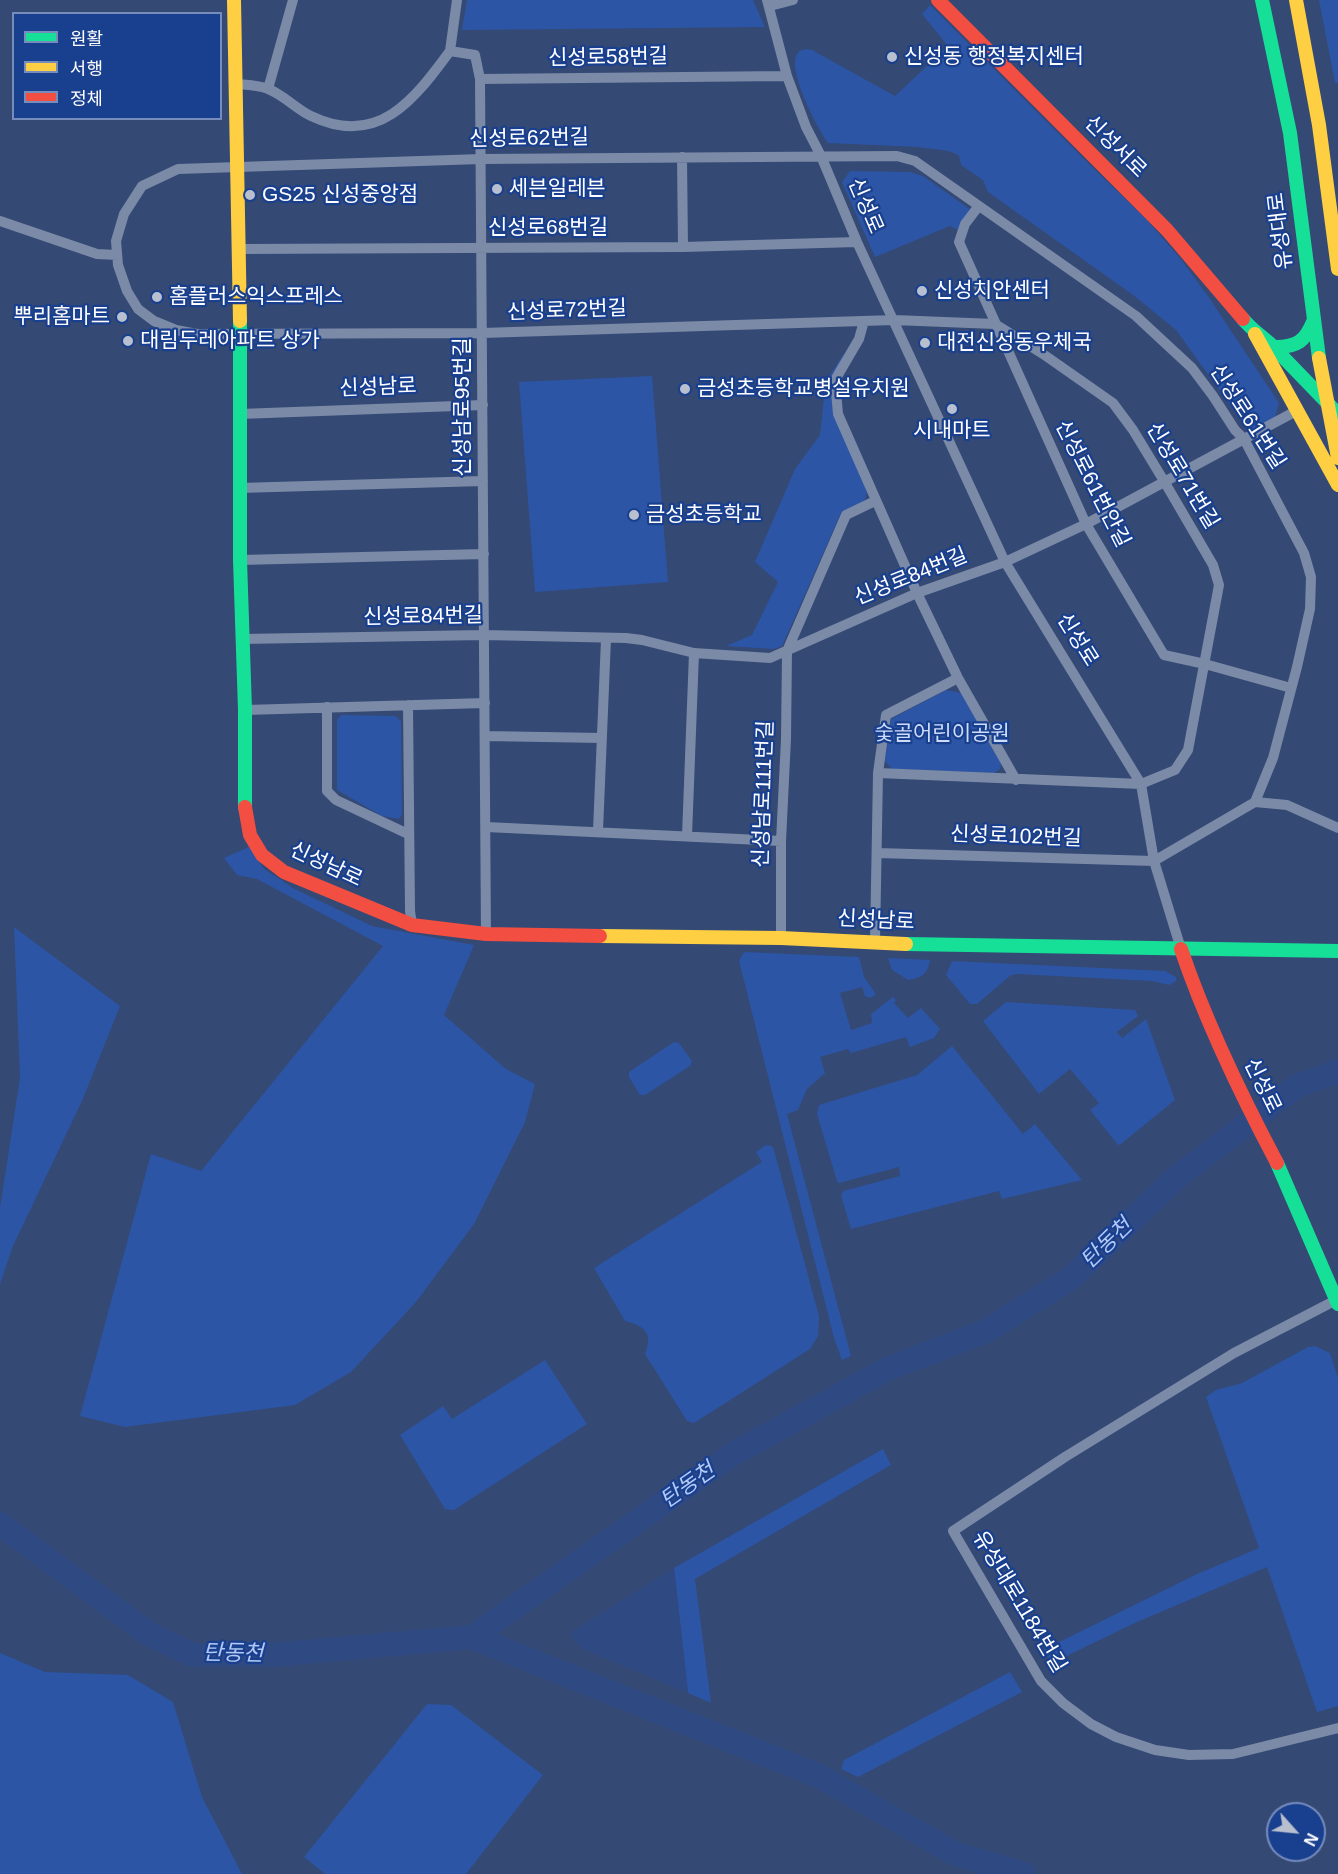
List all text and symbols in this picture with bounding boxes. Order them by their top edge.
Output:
legend [12,12,222,120]
text: 원활 [70,29,103,49]
street label: 신성로58번길 [548,44,668,72]
place label: 신성동 행정복지센터 [904,44,1084,70]
marker: 신성동 행정복지센터 [885,50,899,64]
text: 서행 [70,59,103,79]
text: 정체 [70,89,103,109]
street label: 신성서로 [1079,111,1151,183]
street label: 신성로62번길 [469,125,589,153]
street label: 신성로 [842,174,888,238]
place label: 세븐일레븐 [509,176,606,202]
place label: GS25 신성중앙점 [262,182,418,208]
marker: 세븐일레븐 [490,182,504,196]
marker: GS25 신성중앙점 [243,188,257,202]
street label: 유성대로 [1264,191,1298,271]
street label: 신성로68번길 [488,215,608,241]
place label: 신성치안센터 [934,278,1050,304]
place label: 홈플러스익스프레스 [169,284,343,310]
marker: 신성치안센터 [915,284,929,298]
marker: 홈플러스익스프레스 [150,290,164,304]
street label: 신성로72번길 [507,296,627,326]
place label: 뿌리홈마트 [13,304,110,330]
marker: 뿌리홈마트 [115,310,129,324]
place label: 대림두레아파트 상가 [140,328,320,354]
place label: 대전신성동우체국 [937,330,1092,356]
marker: 대림두레아파트 상가 [121,334,135,348]
marker: 대전신성동우체국 [918,336,932,350]
street label: 신성남로95번길 [450,337,476,477]
street label: 신성로61번길 [1204,360,1290,474]
street label: 신성남로 [339,374,417,402]
place label: 금성초등학교병설유치원 [697,376,910,402]
marker: 금성초등학교병설유치원 [678,382,692,396]
marker: 시내마트 [945,402,959,416]
street label: 신성로61번안길 [1049,416,1135,552]
place label: 시내마트 [913,418,991,444]
street label: 신성로71번길 [1140,418,1224,534]
place label: 금성초등학교 [646,502,762,528]
marker: 금성초등학교 [627,508,641,522]
street label: 신성로84번길 [851,543,971,611]
street label: 신성로84번길 [363,603,483,631]
street label: 신성로 [1051,609,1103,671]
street label: 신성남로111번길 [749,720,779,868]
park label: 숯골어린이공원 [874,721,1010,747]
street label: 신성로102번길 [950,822,1082,852]
street label: 신성남로 [286,837,366,893]
street label: 신성남로 [837,906,915,936]
street label: 신성로 [1238,1054,1286,1118]
water label: 탄동천 [1076,1213,1138,1275]
water label: 탄동천 [656,1458,720,1514]
street label: 유성대로1184번길 [967,1526,1071,1678]
water label: 탄동천 [202,1640,264,1668]
north arrow [1266,1802,1326,1862]
text: N [1301,1830,1321,1849]

